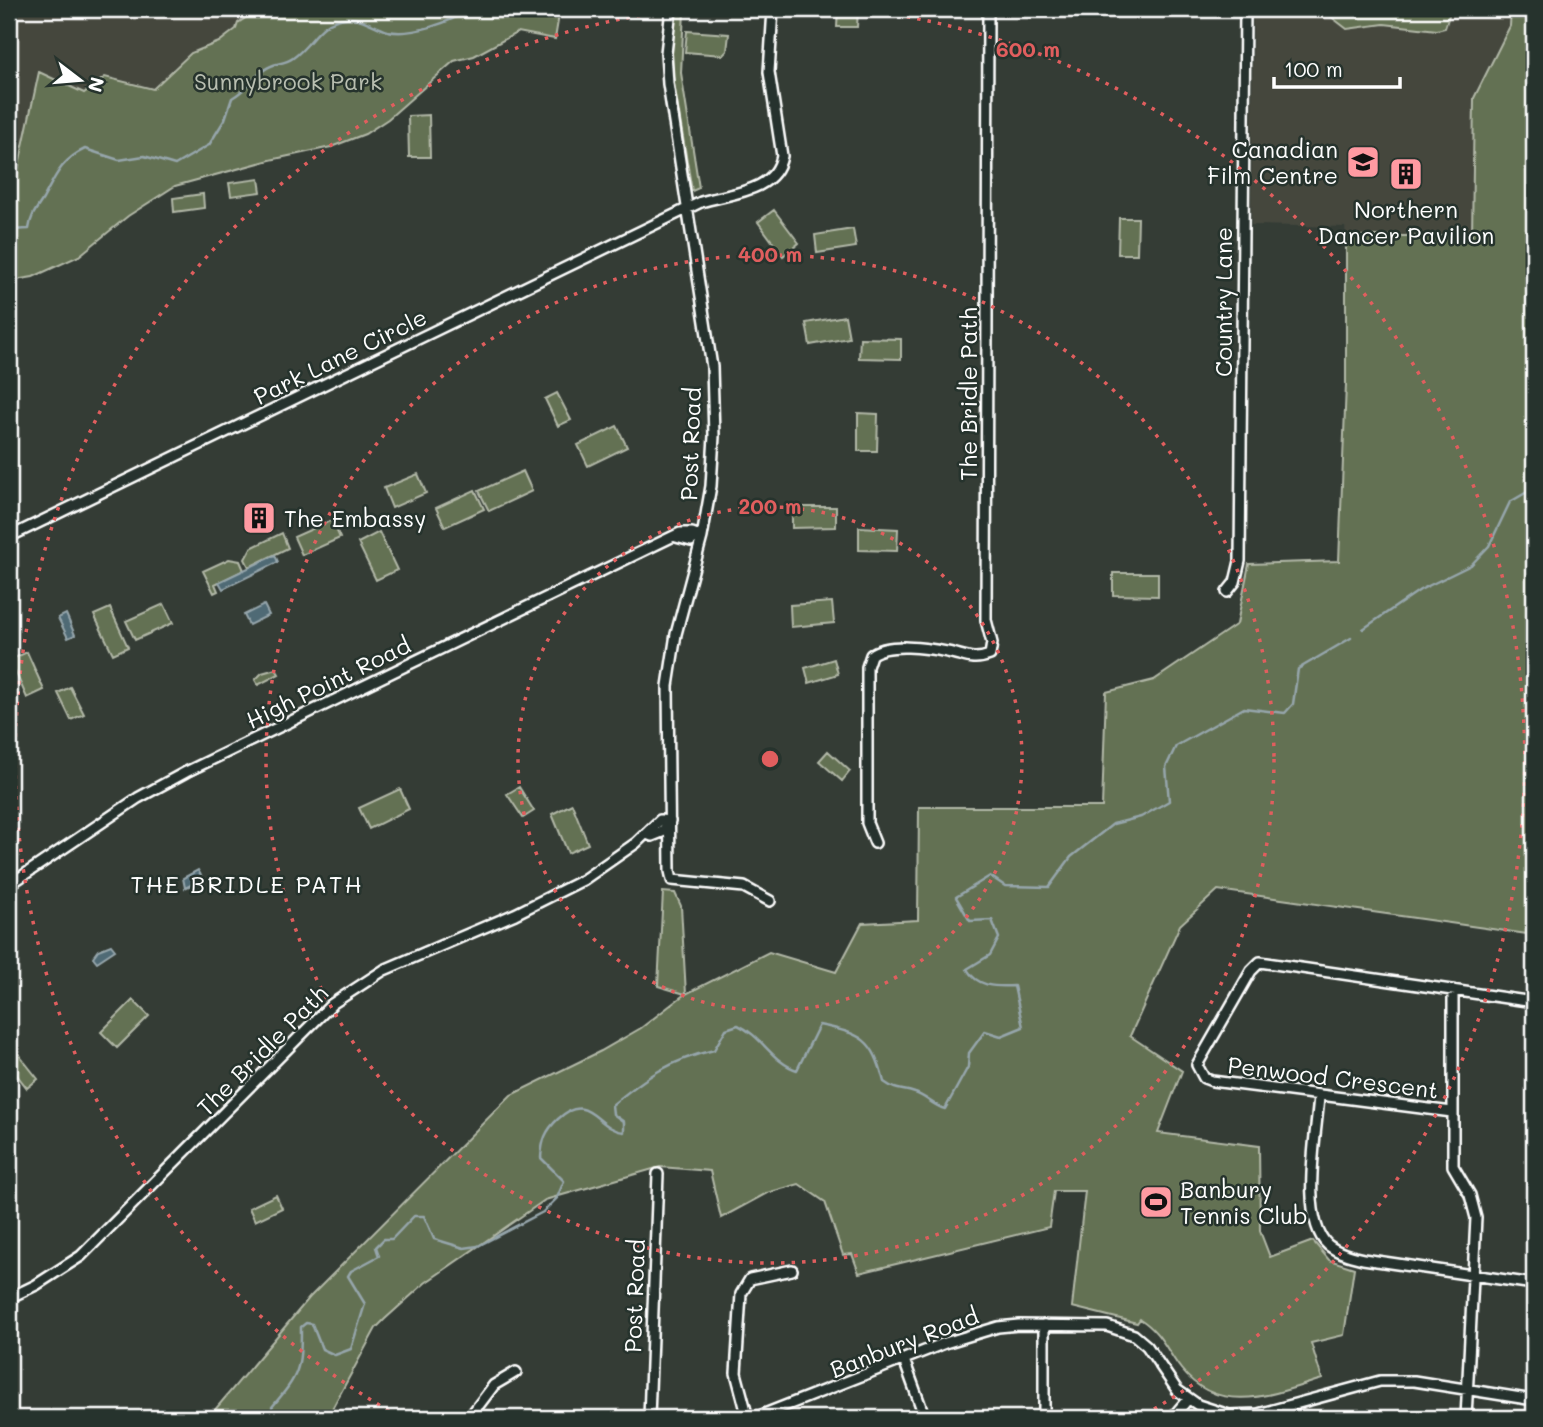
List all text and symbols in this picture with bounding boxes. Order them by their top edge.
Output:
text: 600 m [996,35,1060,62]
north arrow [46,46,116,116]
scale bar [1274,46,1400,90]
text: 100 m [1284,55,1343,82]
park label: Sunnybrook Park [194,66,382,96]
text: N [83,74,111,95]
place label: Canadian Film Centre [1207,134,1338,190]
school or university icon: Canadian Film Centre [1344,143,1382,181]
building icon: Northern Dancer Pavilion [1387,155,1425,193]
place label: Northern Dancer Pavilion [1318,194,1494,250]
street label: Country Lane [1208,227,1238,377]
text: 400 m [738,240,802,267]
street label: Park Lane Circle [249,301,431,411]
street label: The Bridle Path [953,307,983,481]
street label: Post Road [673,387,707,501]
text: 200 m [739,492,801,519]
building icon: The Embassy [240,499,278,537]
place label: The Embassy [284,503,426,533]
street label: High Point Road [241,629,415,735]
centre of rings [758,747,782,771]
district label: THE BRIDLE PATH [130,868,364,899]
street label: The Bridle Path [190,978,334,1122]
street label: Penwood Crescent [1226,1049,1440,1105]
place label: Banbury Tennis Club [1180,1174,1308,1230]
sports icon: Banbury Tennis Club [1137,1183,1175,1221]
street label: Post Road [617,1239,651,1353]
street label: Banbury Road [825,1300,983,1384]

